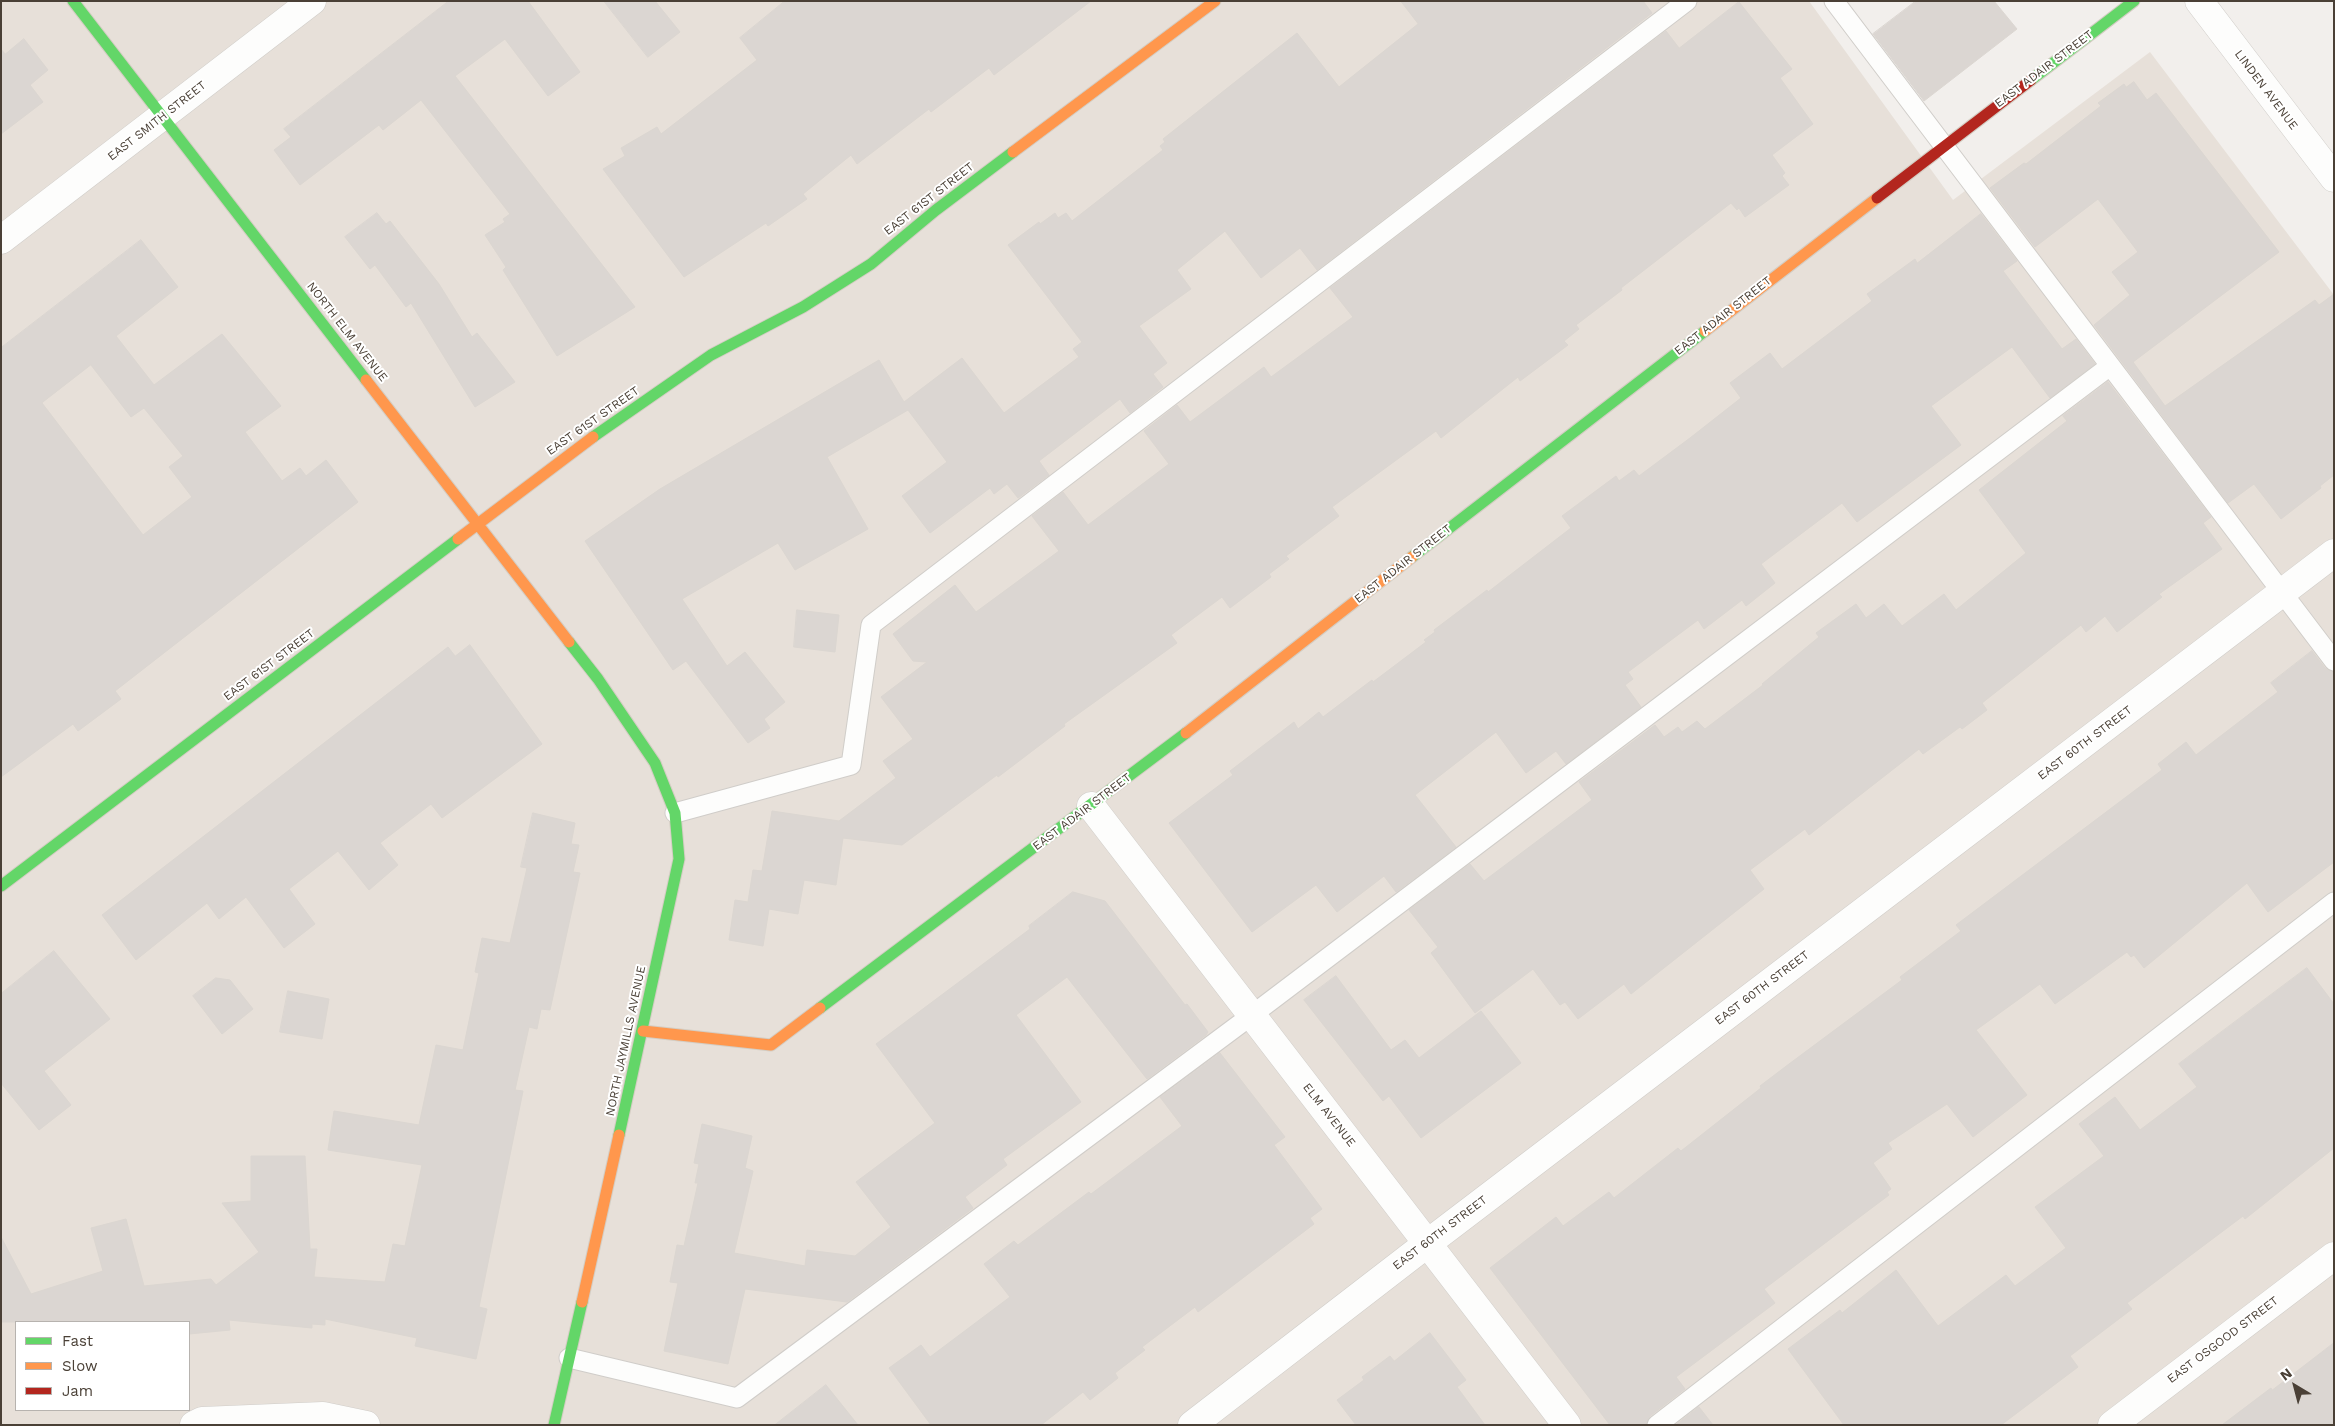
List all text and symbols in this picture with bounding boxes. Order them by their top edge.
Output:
street label: EAST ADAIR STREET [1992,27,2096,111]
street label: LINDEN AVENUE [2231,47,2301,133]
street label: EAST SMITH STREET [105,78,209,164]
street label: EAST 61ST STREET [881,159,977,239]
street label: EAST ADAIR STREET [1672,274,1774,358]
street label: NORTH ELM AVENUE [304,279,390,385]
street label: EAST 61ST STREET [544,384,642,458]
street label: EAST ADAIR STREET [1352,522,1454,606]
street label: EAST 61ST STREET [221,626,317,704]
street label: EAST 60TH STREET [2035,703,2135,783]
street label: EAST ADAIR STREET [1030,770,1134,854]
street label: EAST 60TH STREET [1712,948,1812,1028]
street label: NORTH JAYMILLS AVENUE [603,964,649,1118]
street label: ELM AVENUE [1300,1080,1358,1150]
street label: EAST 60TH STREET [1390,1193,1490,1273]
street label: EAST OSGOOD STREET [2165,1294,2281,1386]
legend [15,1321,190,1411]
text: Fast [62,1332,93,1350]
text: Slow [62,1357,98,1375]
north arrow [2270,1361,2320,1411]
text: N [2277,1365,2295,1384]
text: Jam [62,1382,93,1400]

